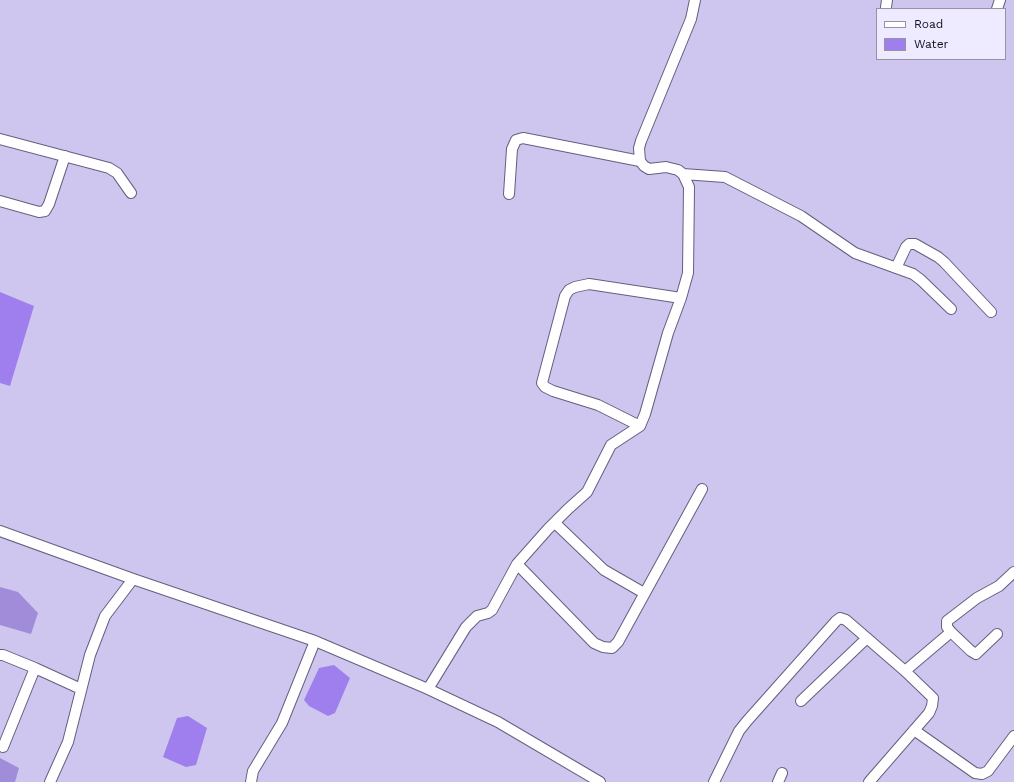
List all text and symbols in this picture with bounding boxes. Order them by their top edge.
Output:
legend [876,8,1006,60]
text: Road [914,17,943,31]
text: Water [914,37,948,51]

